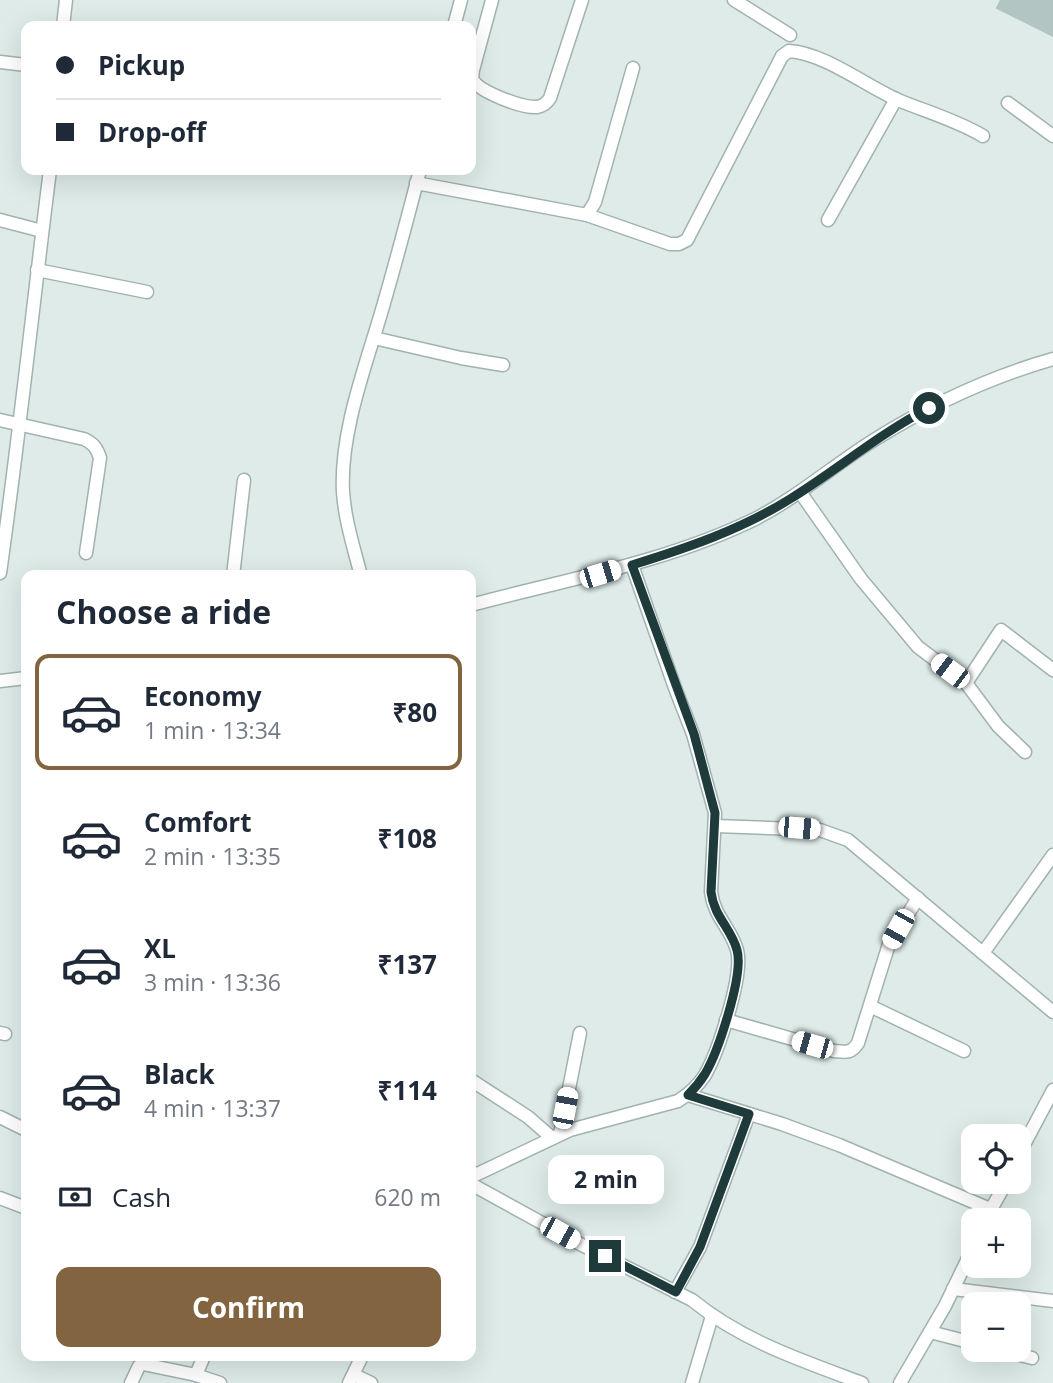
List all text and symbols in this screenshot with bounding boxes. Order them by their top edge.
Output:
text: Pickup [98,47,185,83]
text: Drop-off [98,114,206,150]
route start [913,392,945,424]
car [577,558,624,590]
text: Choose a ride [56,590,271,633]
car [927,650,974,692]
text: Economy [144,678,262,714]
icon: car [60,681,123,744]
text: ₹80 [392,694,437,730]
text: 1 min · 13:34 [144,714,281,746]
text: Comfort [144,804,251,840]
icon: car [60,807,123,870]
car [778,816,821,840]
text: ₹108 [378,820,437,856]
text: 2 min · 13:35 [144,840,281,872]
car [879,906,918,952]
text: XL [144,930,176,966]
icon: car [60,933,123,996]
text: ₹137 [378,946,437,982]
text: 3 min · 13:36 [144,966,281,998]
car [789,1029,836,1061]
text: Black [144,1056,215,1092]
icon: car [60,1059,123,1122]
text: ₹114 [378,1072,437,1108]
car [551,1085,580,1131]
text: 4 min · 13:37 [144,1092,281,1124]
map controls [961,1124,1031,1362]
button: locate [961,1124,1031,1194]
callout: 2 min [547,1154,663,1204]
text: 2 min [574,1163,638,1195]
icon: cash [56,1178,94,1216]
text: Cash [112,1179,171,1215]
text: 620 m [374,1181,441,1213]
button: + [961,1208,1031,1278]
car [537,1214,584,1252]
route end [589,1240,621,1272]
button: Confirm [56,1267,441,1347]
button: − [961,1292,1031,1362]

